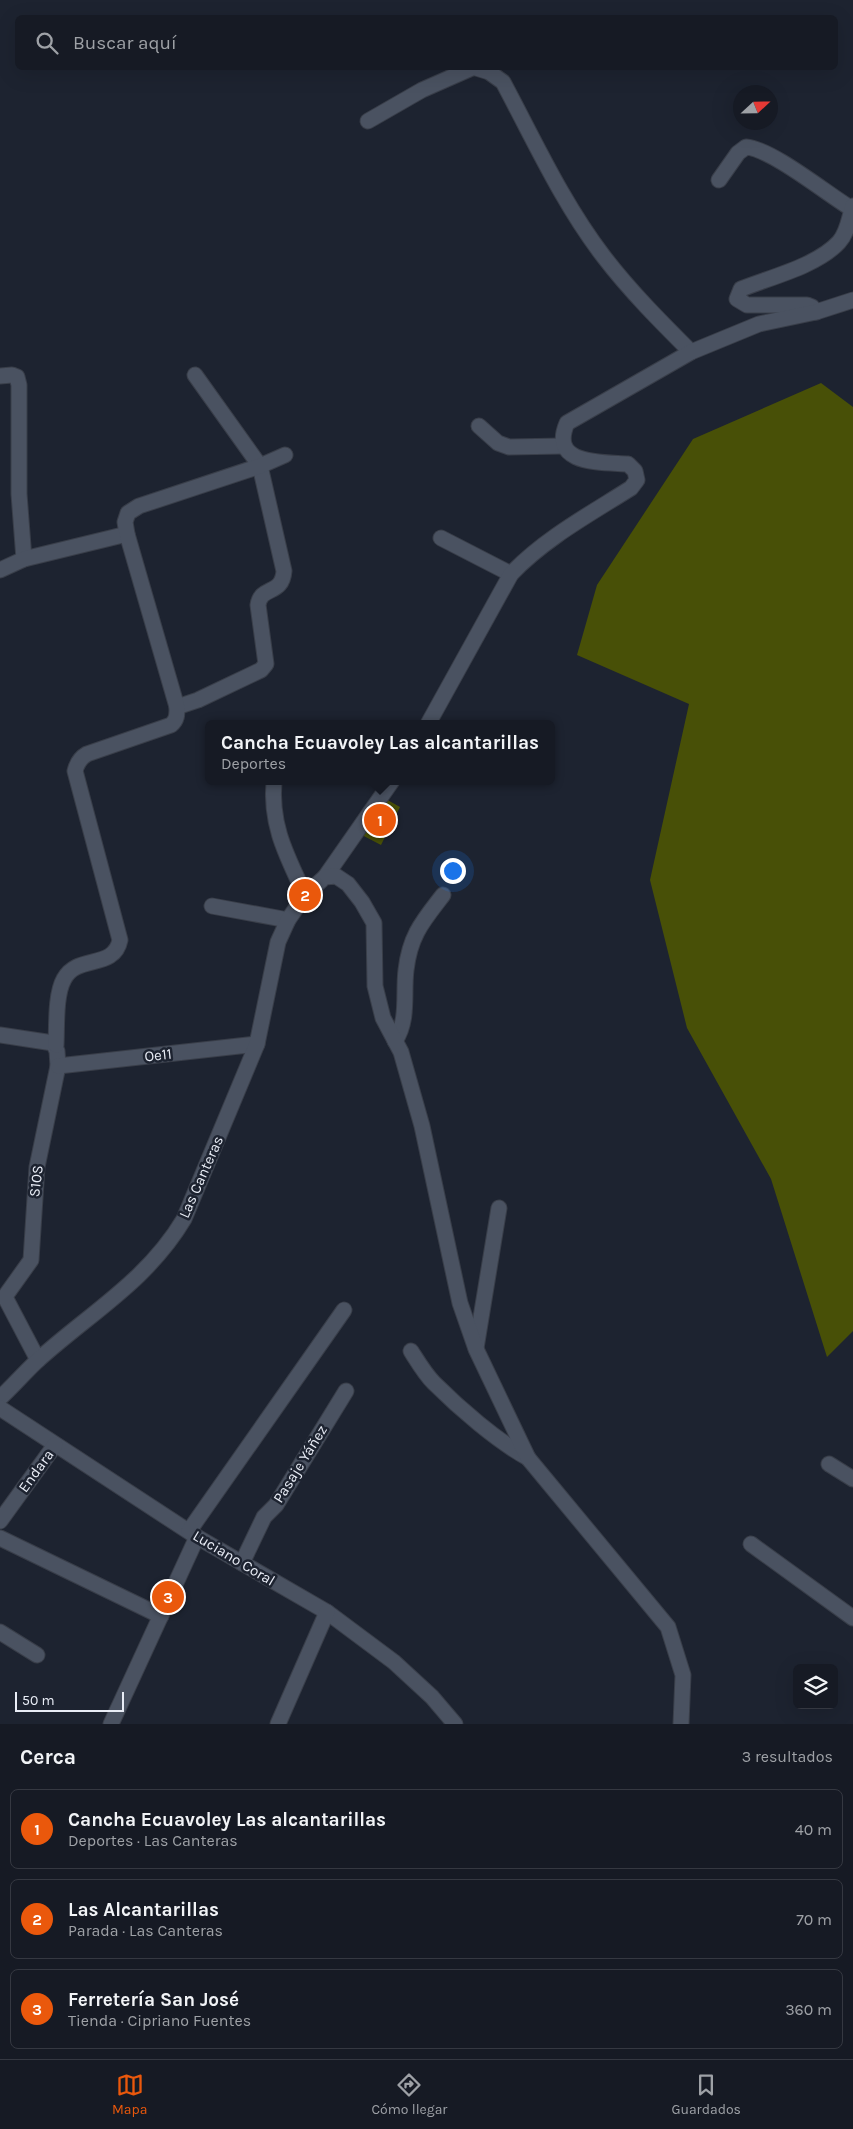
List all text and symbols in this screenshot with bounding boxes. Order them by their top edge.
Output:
search box [15,15,838,70]
icon: search [33,29,61,57]
text: Buscar aquí [73,32,177,54]
north arrow [733,85,778,130]
popup [205,720,555,785]
text: Cancha Ecuavoley Las alcantarillas [221,732,539,754]
text: Deportes [221,754,286,773]
pin: 1 [364,801,396,839]
your location [440,858,466,884]
pin: 2 [289,876,321,914]
street label: Oe11 [143,1045,173,1065]
street label: Las Canteras [175,1133,227,1221]
street label: S10S [25,1164,47,1198]
street label: Pasaje Yáñez [269,1422,331,1506]
street label: Endara [15,1446,57,1496]
street label: Luciano Coral [190,1526,278,1590]
pin: 3 [152,1578,184,1616]
map controls [793,1664,838,1709]
button: layers [793,1664,838,1709]
scale bar [15,1689,124,1712]
text: 50 m [22,1692,55,1709]
text: Cerca [20,1745,76,1769]
text: 3 resultados [742,1747,833,1766]
text: Cancha Ecuavoley Las alcantarillas [68,1809,386,1831]
text: 1 [34,1820,40,1839]
text: 40 m [795,1820,832,1839]
text: Deportes · Las Canteras [68,1831,238,1850]
text: Las Alcantarillas [68,1899,219,1921]
text: 2 [32,1910,42,1929]
text: 70 m [796,1910,832,1929]
text: Parada · Las Canteras [68,1921,223,1940]
text: Ferretería San José [68,1989,239,2011]
text: 3 [32,2000,42,2019]
text: 360 m [785,2000,832,2019]
text: Tienda · Cipriano Fuentes [68,2011,251,2030]
tab: Mapa [112,2071,147,2118]
tab: Cómo llegar [371,2071,447,2118]
tab: Guardados [671,2071,741,2118]

